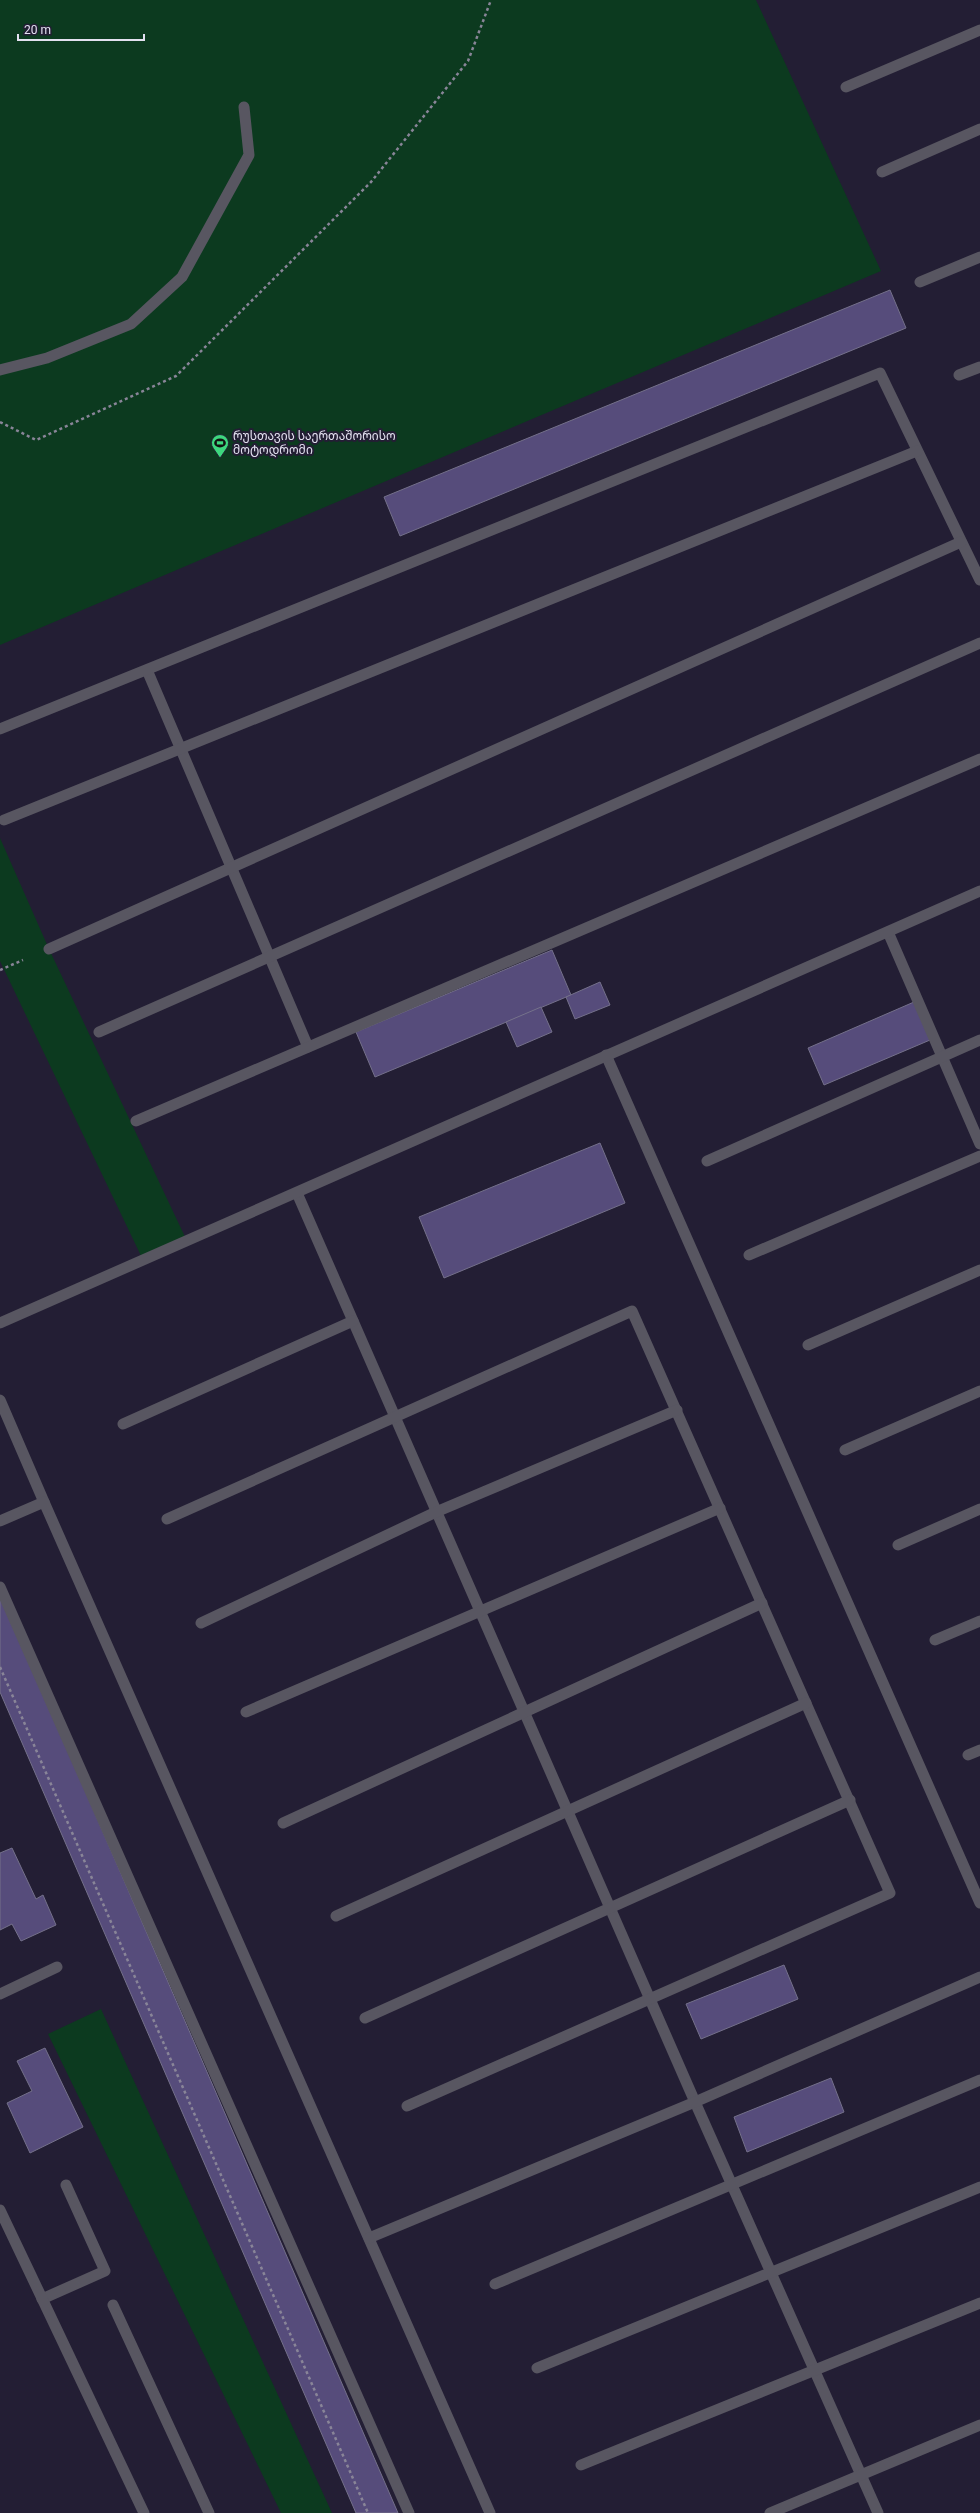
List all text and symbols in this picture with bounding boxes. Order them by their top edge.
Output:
scale bar [18,16,144,42]
text: 20 m [24,23,51,37]
place label: რუსთავის საერთაშორისო მოტოდრომი [233,429,396,458]
sports icon: რუსთავის საერთაშორისო მოტოდრომი [210,433,230,458]

